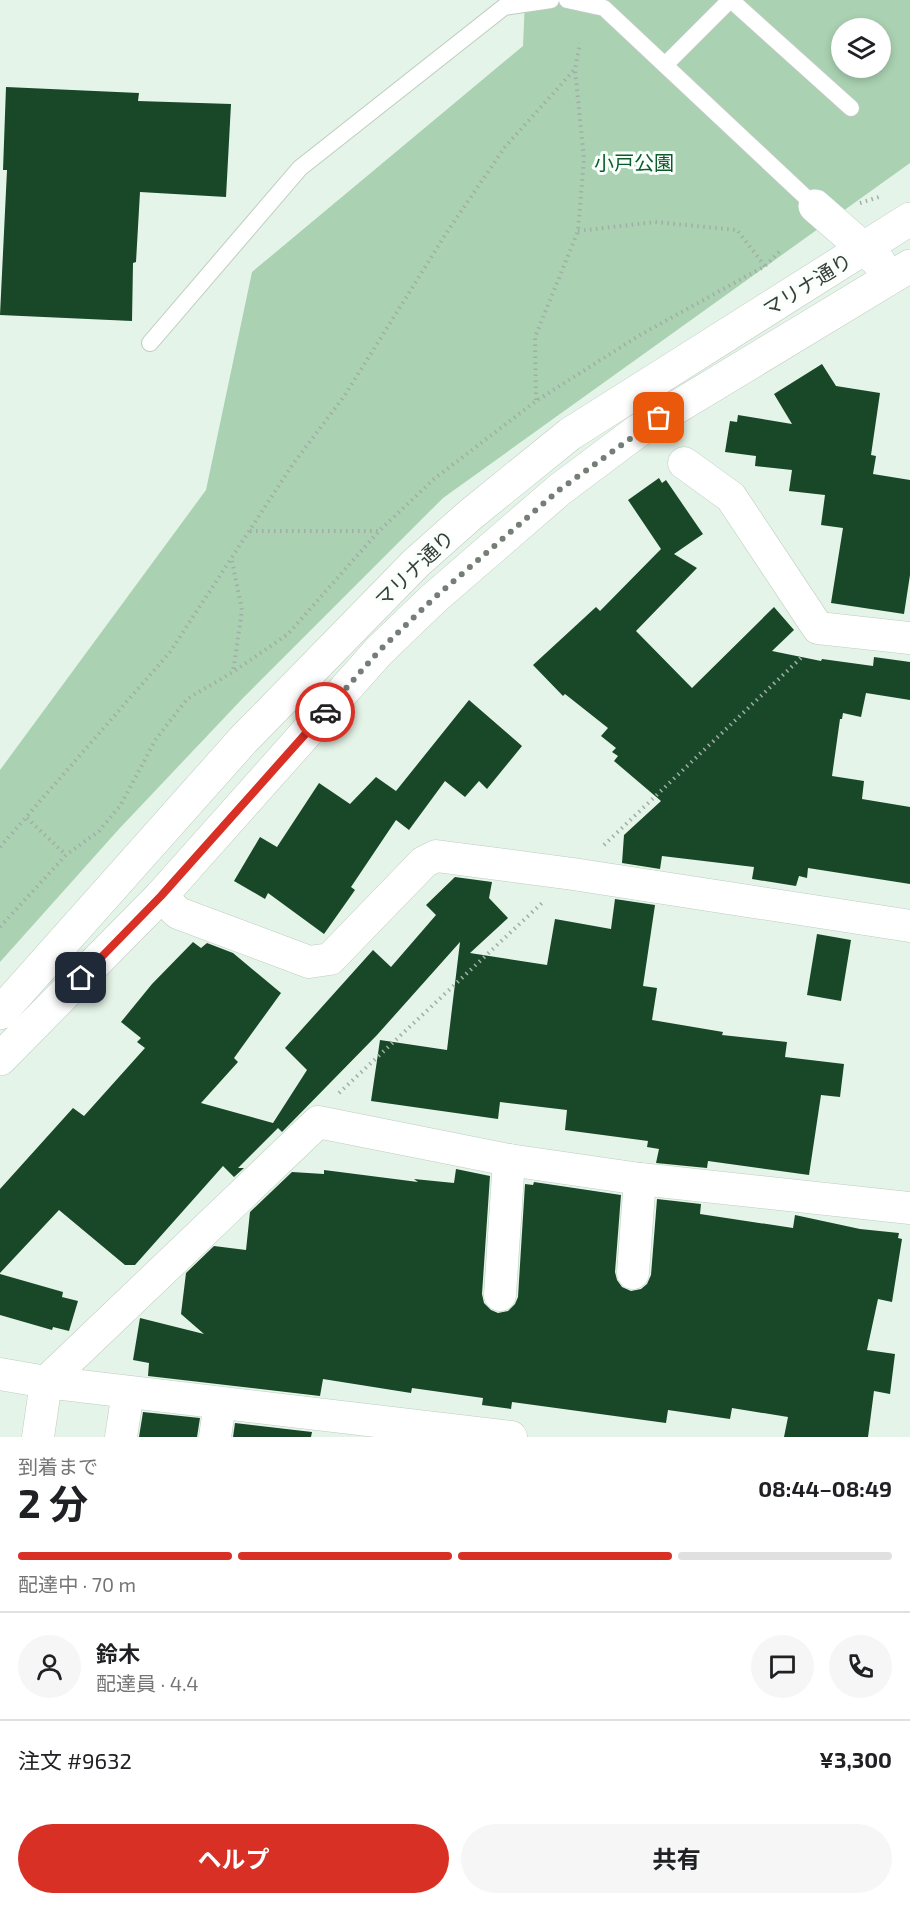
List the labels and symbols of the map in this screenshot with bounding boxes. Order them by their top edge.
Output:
park label: 小戸公園 [594,150,674,174]
street label: マリナ通り [758,247,856,321]
pin [633,392,684,443]
street label: マリナ通り [370,525,458,611]
courier [295,682,355,742]
pin [55,952,106,1003]

